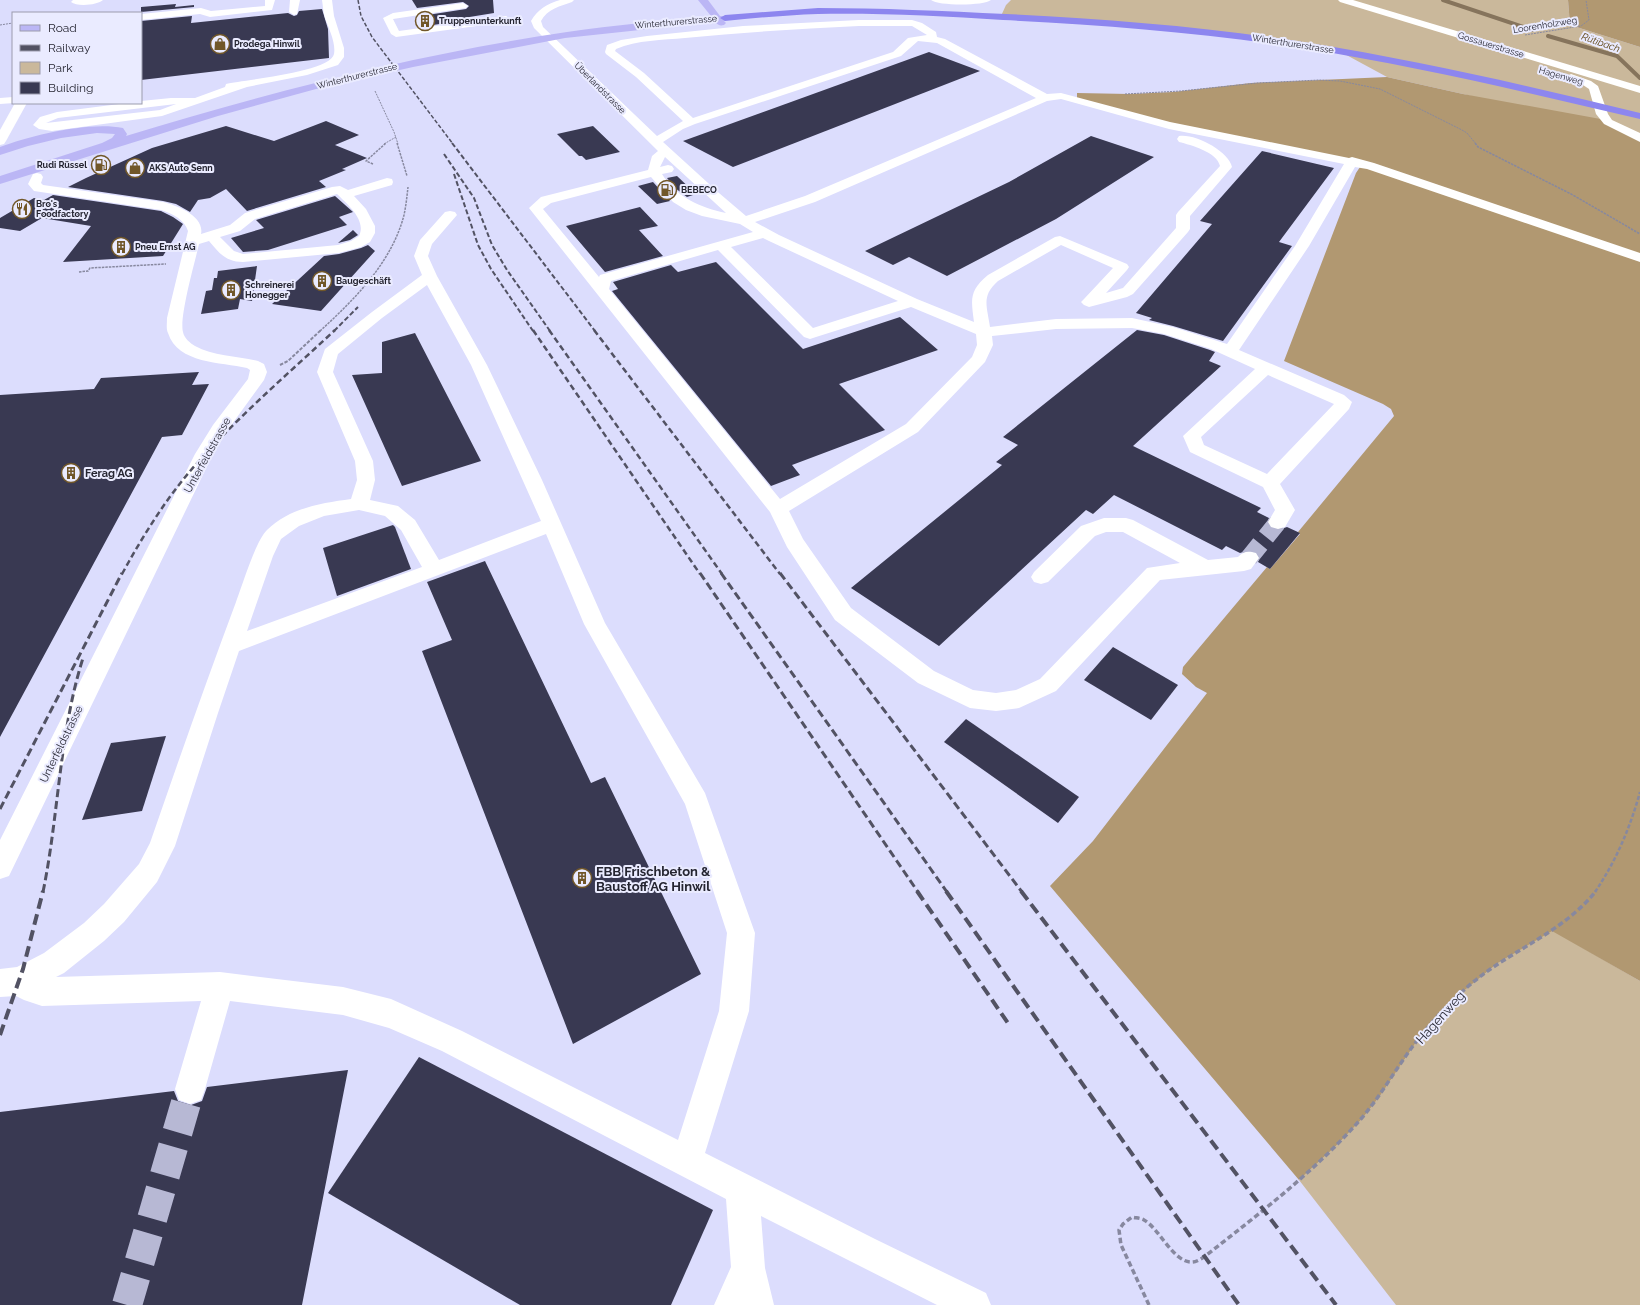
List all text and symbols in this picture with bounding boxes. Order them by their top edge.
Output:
building icon: Truppenunterkunft [414,10,436,32]
legend [12,12,142,104]
street label: Winterthurerstrasse [635,13,718,31]
street label: Loorenholzweg [1512,15,1578,35]
place label: Truppenunterkunft [439,16,522,26]
text: Road [48,21,77,35]
street label: Gossauerstrasse [1457,30,1526,60]
water label: Rütibach [1580,31,1622,54]
shop icon: Prodega Hinwil [209,33,231,55]
street label: Winterthurerstrasse [1252,33,1335,55]
place label: Prodega Hinwil [234,39,300,49]
text: Railway [48,41,91,55]
street label: Überlandstrasse [572,60,629,116]
text: Park [48,61,73,75]
street label: Winterthurerstrasse [316,61,399,91]
street label: Hagenweg [1538,65,1584,87]
text: Building [48,81,94,95]
fuel station icon: Rudi Rüssel [90,154,112,176]
shop icon: AKS Auto Senn [124,157,146,179]
place label: Rudi Rüssel [37,160,87,170]
place label: AKS Auto Senn [149,163,213,173]
fuel station icon: BEBECO [656,179,678,201]
place label: BEBECO [681,185,717,195]
restaurant icon: Bro's Foodfactory [11,198,33,220]
place label: Bro's Foodfactory [36,199,88,219]
building icon: Pneu Ernst AG [110,236,132,258]
place label: Pneu Ernst AG [135,242,196,252]
building icon: Baugeschäft [311,270,333,292]
place label: Baugeschäft [336,276,391,286]
building icon: Schreinerei Honegger [220,279,242,301]
place label: Schreinerei Honegger [245,280,294,300]
street label: Unterfeldstrasse [181,415,234,495]
building icon: Ferag AG [60,462,82,484]
place label: Ferag AG [85,467,132,480]
street label: Unterfeldstrasse [37,703,86,785]
place label: FBB Frischbeton & Baustoff AG Hinwil [596,864,711,894]
building icon: FBB Frischbeton & Baustoff AG Hinwil [571,867,593,889]
street label: Hagenweg [1413,988,1468,1047]

